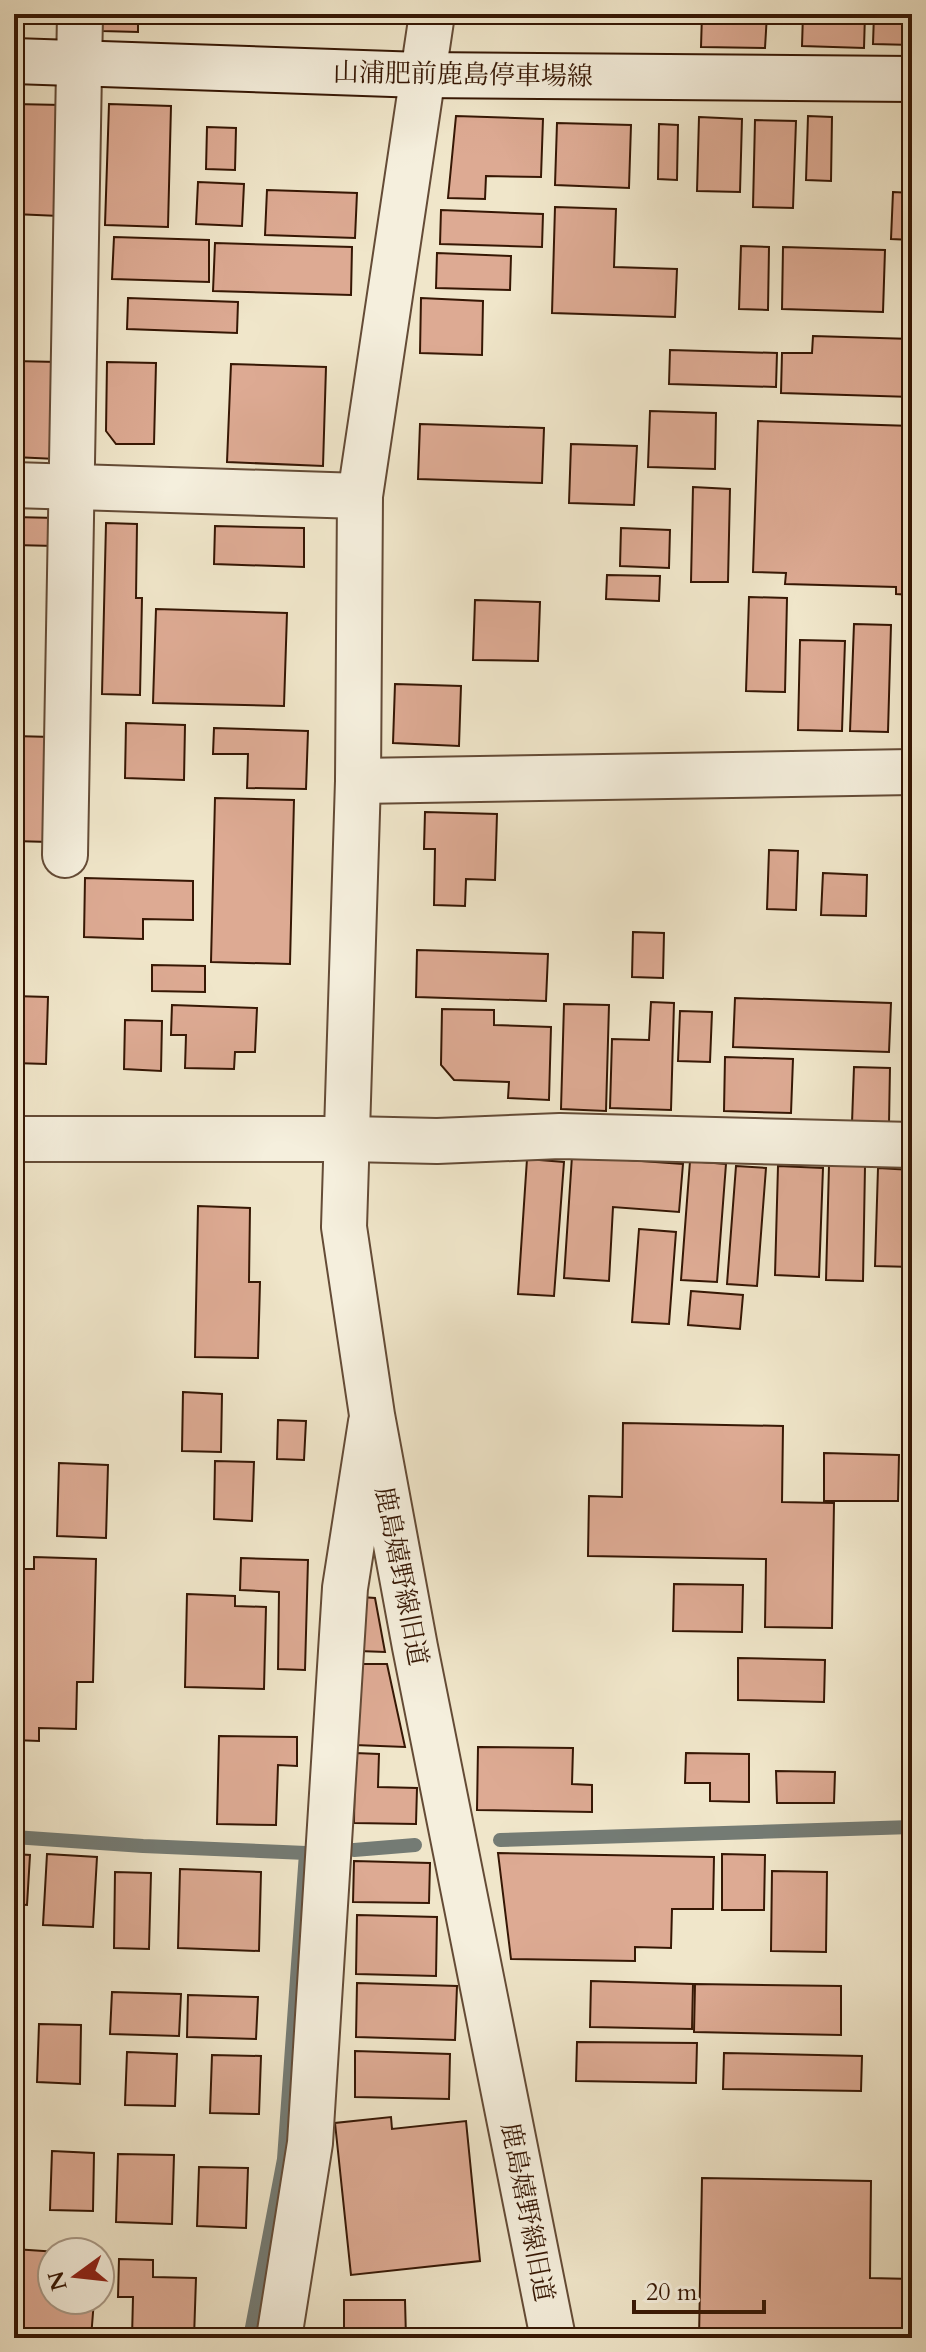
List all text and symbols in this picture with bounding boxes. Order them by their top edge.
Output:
street label: 山浦肥前鹿島停車場線 [333,55,593,94]
street label: 鹿島嬉野線旧道 [367,1483,436,1669]
street label: 鹿島嬉野線旧道 [493,2119,562,2305]
north arrow [36,2236,116,2316]
scale bar [634,2264,764,2314]
text: N [41,2268,75,2294]
text: 20 m [646,2276,698,2309]

